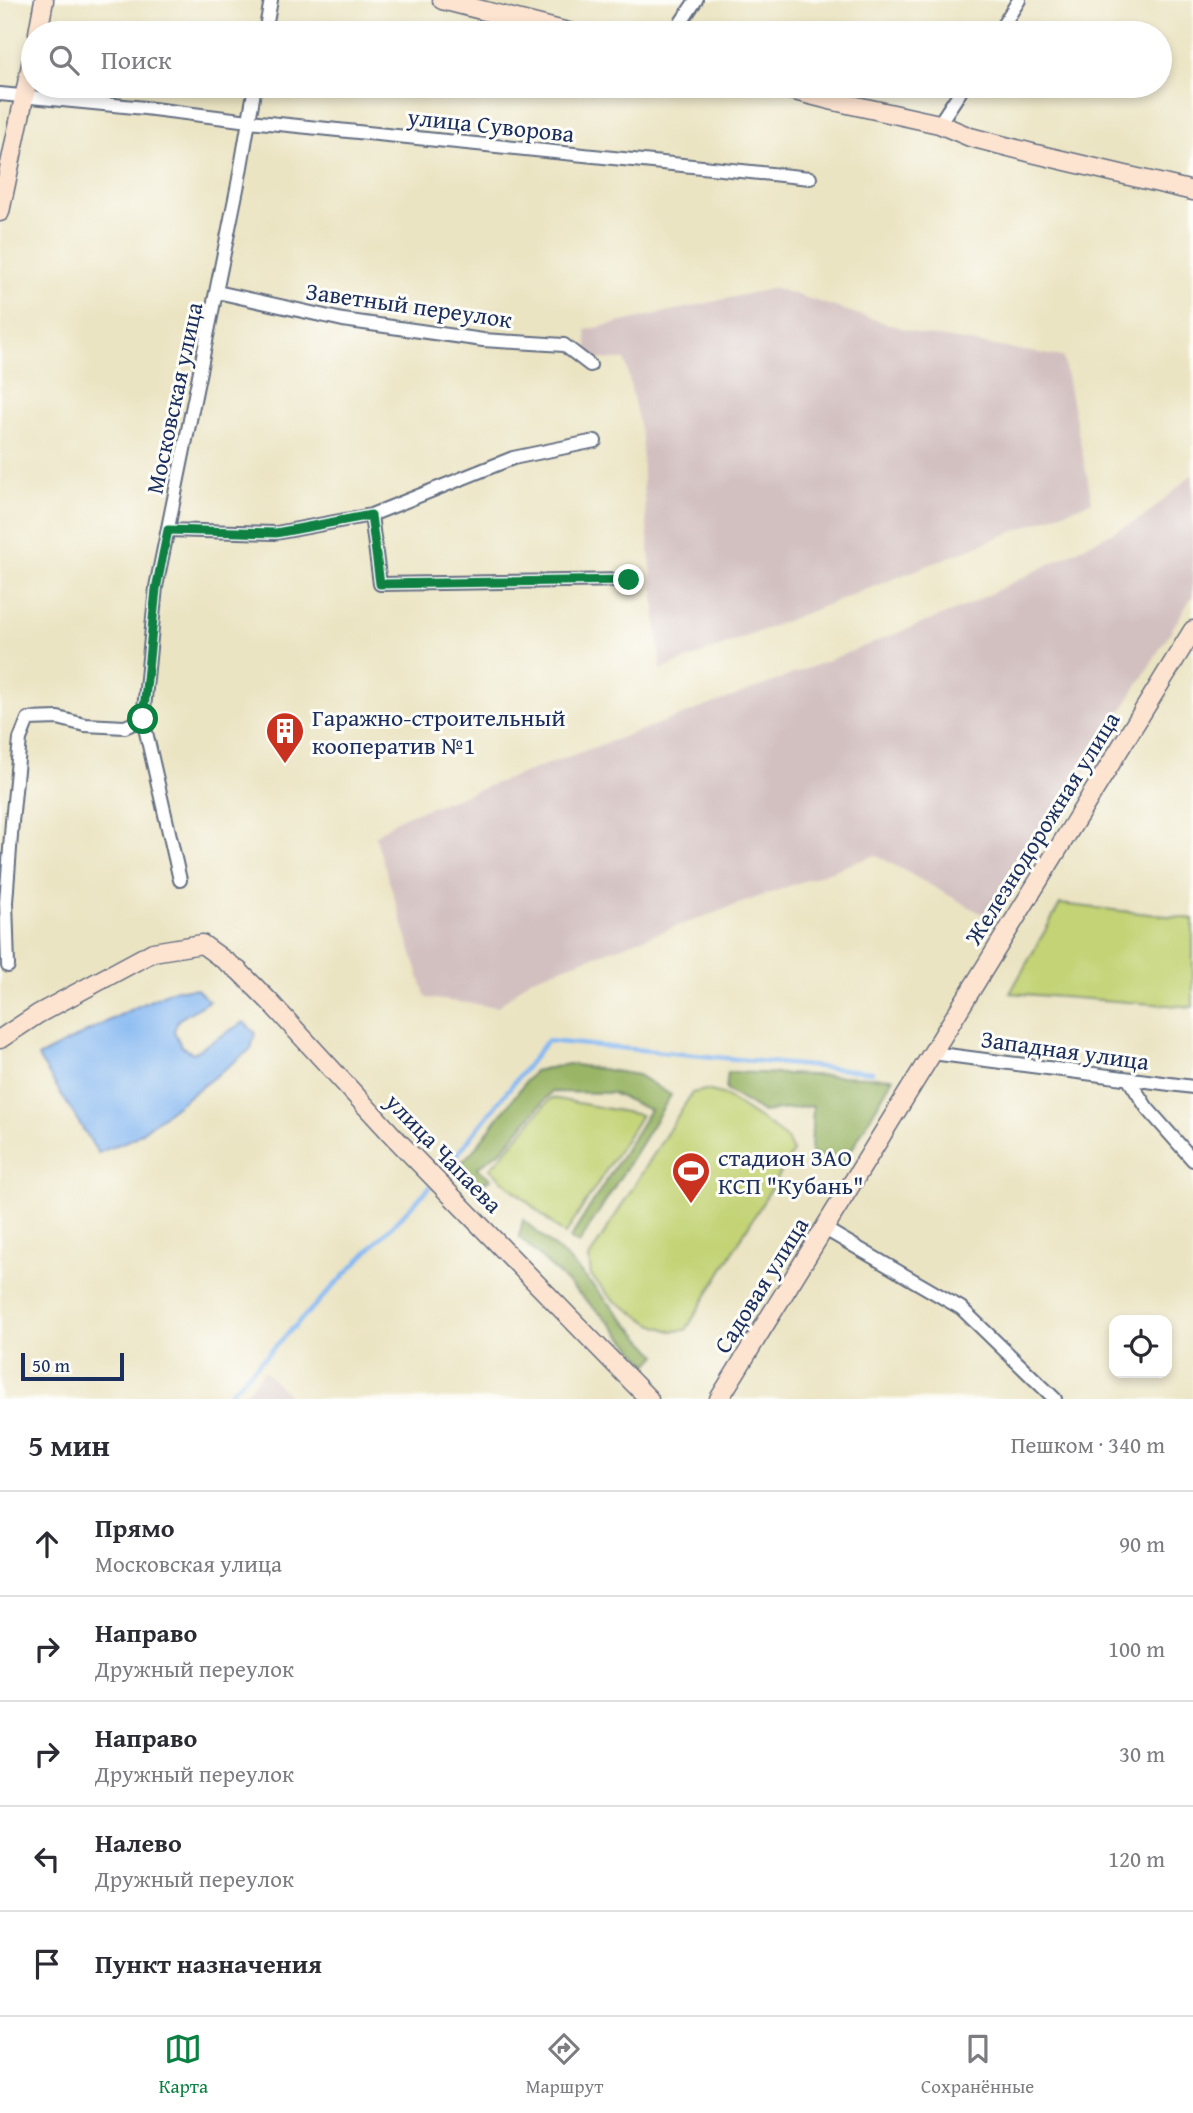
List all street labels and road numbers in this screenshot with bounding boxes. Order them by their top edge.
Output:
street label: улица Суворова [405,99,577,151]
street label: Заветный переулок [304,273,515,337]
street label: Московская улица [137,298,212,497]
street label: Железнодорожная улица [955,704,1128,952]
street label: Западная улица [979,1021,1152,1079]
street label: улица Чапаева [377,1084,511,1221]
street label: Садовая улица [705,1209,817,1360]

